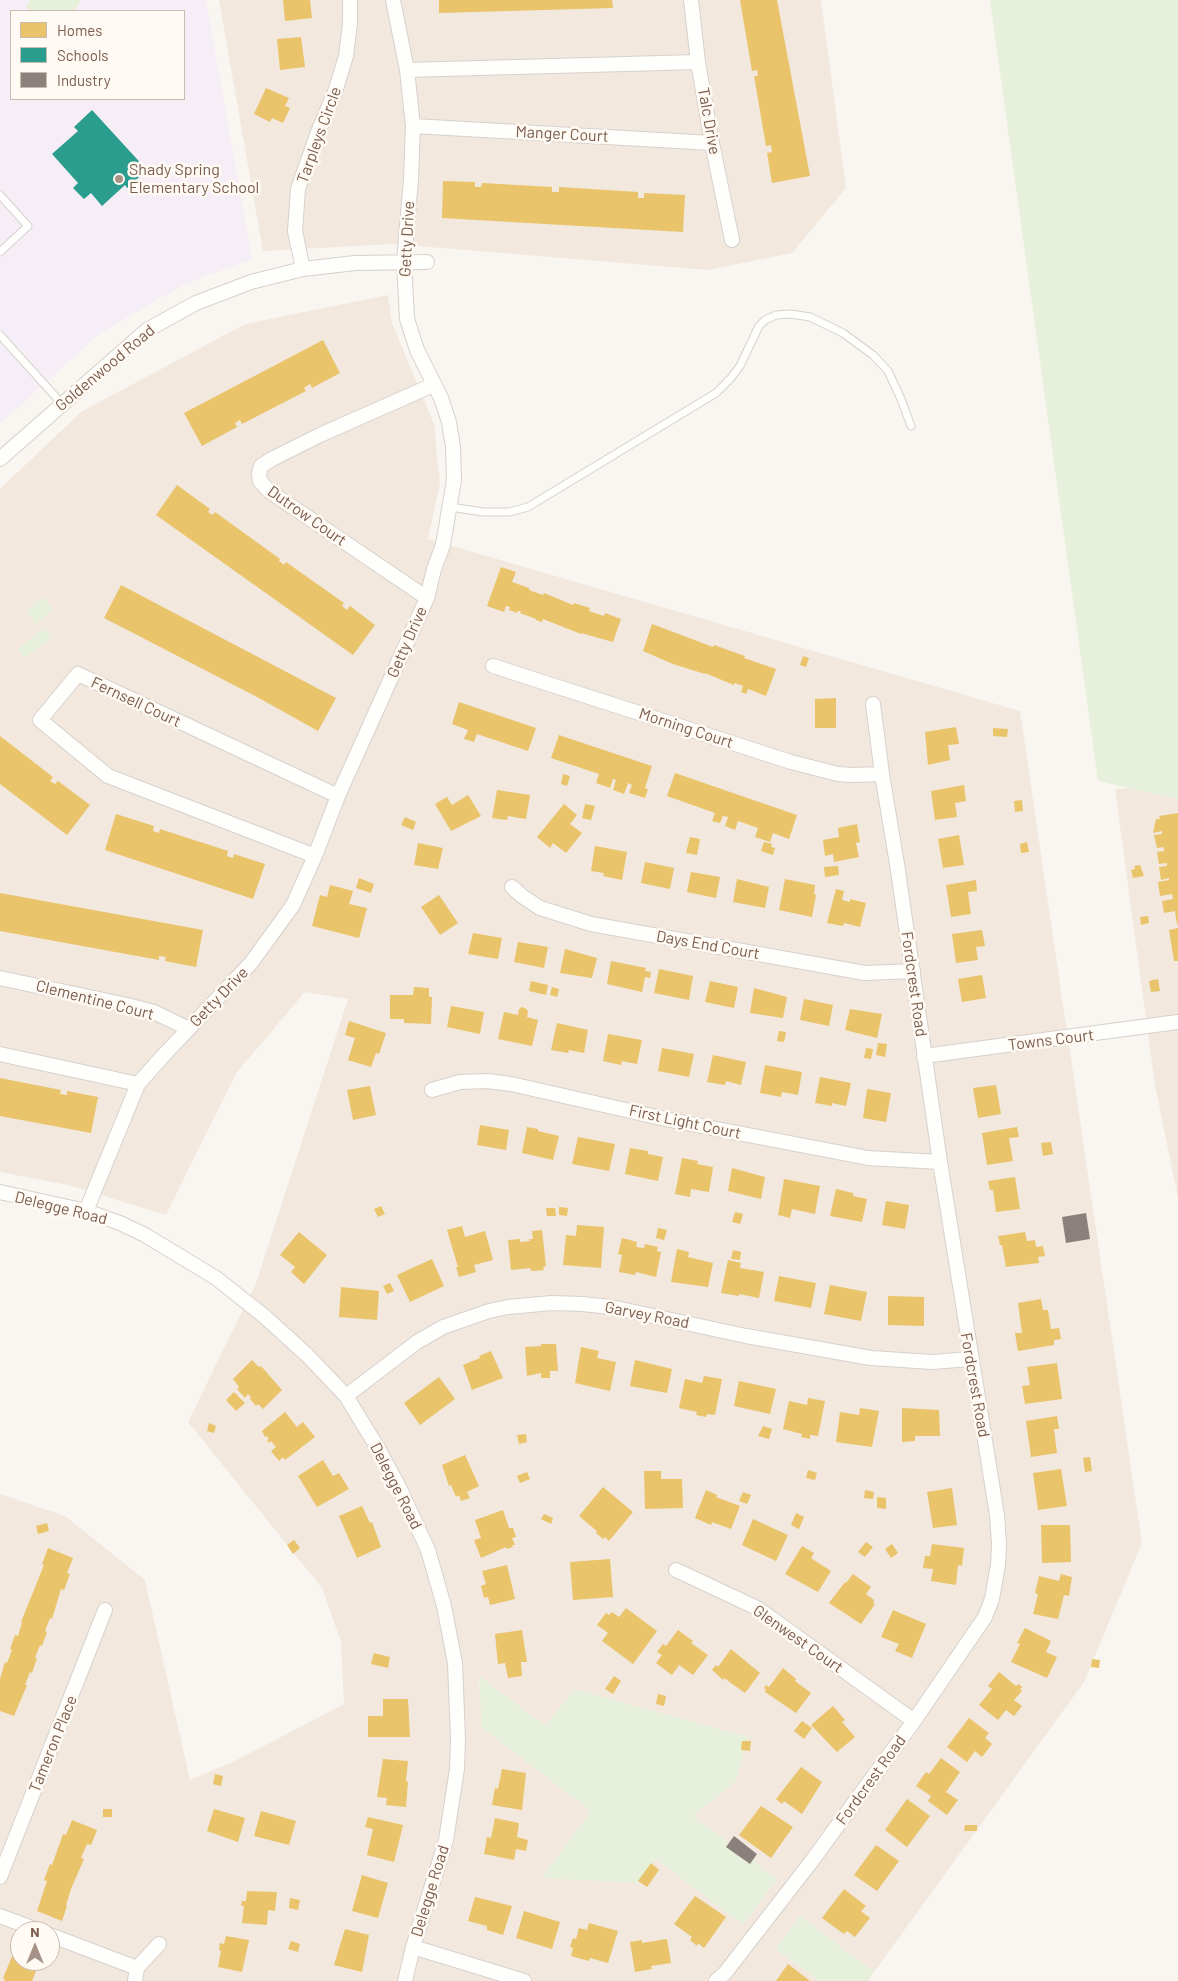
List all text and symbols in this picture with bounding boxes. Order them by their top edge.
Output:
legend [10,10,185,100]
text: Homes [57,21,102,39]
text: Schools [57,46,109,64]
text: Industry [57,71,111,89]
street label: Tarpleys Circle [293,84,345,186]
street label: Talc Drive [694,86,724,156]
street label: Manger Court [515,122,609,146]
place label: Shady Spring Elementary School [129,160,259,198]
marker: Shady Spring Elementary School [113,173,125,185]
street label: Getty Drive [395,201,419,277]
street label: Goldenwood Road [51,321,159,415]
street label: Dutrow Court [264,482,350,550]
street label: Getty Drive [383,603,431,681]
street label: Fernsell Court [88,673,184,731]
street label: Morning Court [636,704,736,752]
street label: Days End Court [655,926,761,964]
street label: Fordcrest Road [897,930,931,1038]
street label: Getty Drive [186,963,252,1031]
street label: Clementine Court [34,976,156,1024]
street label: Towns Court [1007,1025,1095,1055]
street label: First Light Court [627,1101,743,1143]
street label: Delegge Road [13,1187,109,1229]
street label: Garvey Road [603,1297,691,1333]
street label: Fordcrest Road [956,1331,994,1439]
street label: Delegge Road [366,1439,426,1533]
street label: Glenwest Court [749,1601,847,1677]
street label: Tameron Place [25,1693,81,1795]
street label: Fordcrest Road [832,1731,910,1829]
street label: Delegge Road [407,1843,453,1939]
north arrow [10,1921,60,1971]
text: N [30,1923,40,1940]

